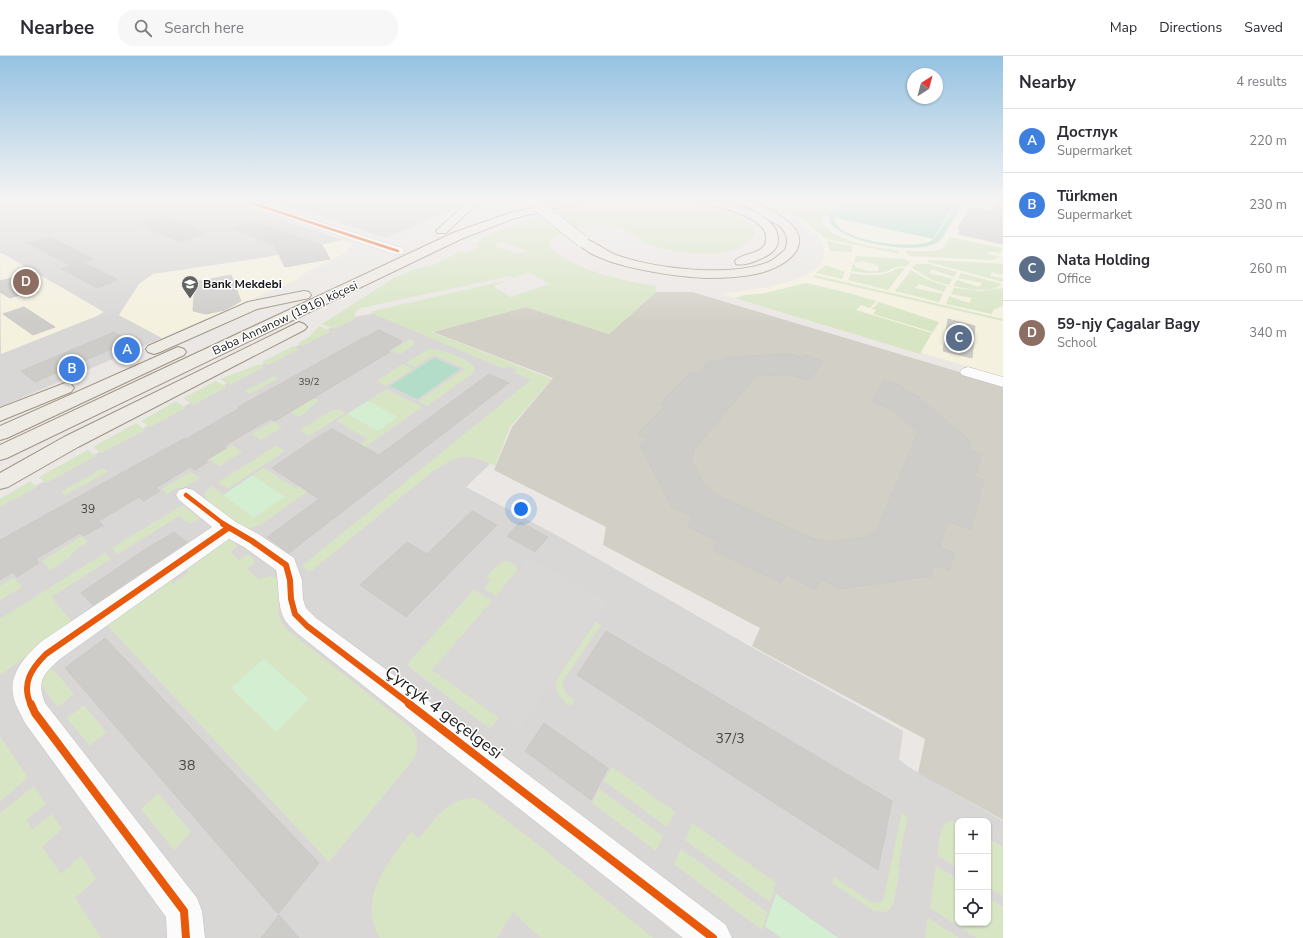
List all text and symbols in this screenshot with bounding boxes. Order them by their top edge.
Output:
search box [118,10,398,46]
text: Nearbee [20,15,94,41]
icon: search [132,17,154,39]
text: Search here [164,18,244,38]
text: Map [1110,18,1137,37]
text: Directions [1159,18,1222,37]
text: Saved [1244,18,1283,37]
north arrow [907,68,943,104]
text: Nearby [1019,71,1076,94]
text: 4 results [1236,73,1287,91]
text: Достлук [1057,122,1118,142]
text: A [1027,132,1037,150]
text: 220 m [1249,132,1287,150]
text: Supermarket [1057,142,1132,160]
text: Türkmen [1057,186,1118,206]
text: B [1028,196,1036,214]
text: 230 m [1249,196,1287,214]
text: Supermarket [1057,206,1132,224]
text: Nata Holding [1057,250,1150,270]
text: C [1028,260,1036,278]
text: 260 m [1249,260,1287,278]
pin: D [13,267,39,297]
text: Office [1057,270,1091,288]
school or university icon: Bank Mekdebi [180,274,200,299]
place label: Bank Mekdebi [203,276,282,292]
street label: Baba Annanow (1916) köçesi [210,277,360,359]
text: 59-njy Çagalar Bagy [1057,314,1200,334]
pin: C [946,323,972,353]
text: D [1027,324,1037,342]
text: 340 m [1249,324,1287,342]
text: School [1057,334,1097,352]
pin: A [114,335,140,365]
pin: B [59,354,85,384]
house number: 39/2 [299,375,319,389]
your location [511,499,531,519]
house number: 39 [81,501,95,517]
street label: Çyrçyk 4 geçelgesi [380,661,507,764]
house number: 37/3 [715,729,745,748]
house number: 38 [179,756,195,775]
map controls [955,818,991,926]
button: + [955,818,991,854]
button: − [955,854,991,890]
button: locate [955,890,991,926]

